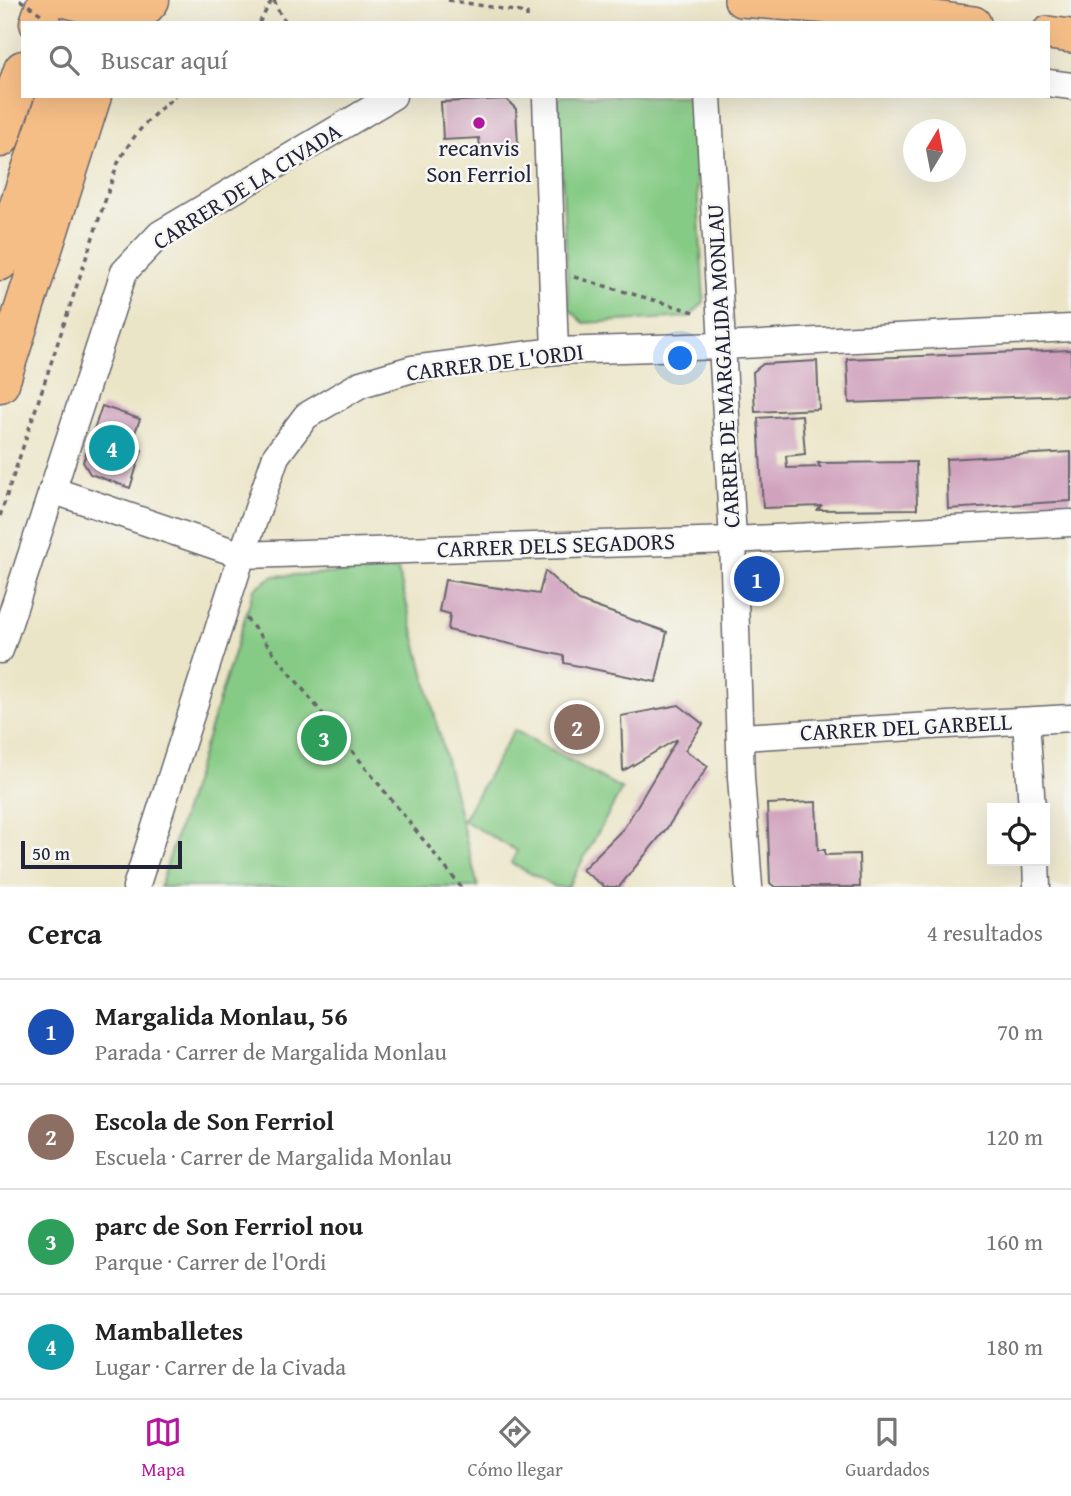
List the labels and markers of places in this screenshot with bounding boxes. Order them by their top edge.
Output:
marker: recanvis Son Ferriol [471,115,487,131]
place label: recanvis Son Ferriol [426,131,532,190]
pin: 4 [89,422,135,474]
pin: 1 [734,553,780,605]
pin: 2 [554,701,600,753]
pin: 3 [301,712,347,764]

